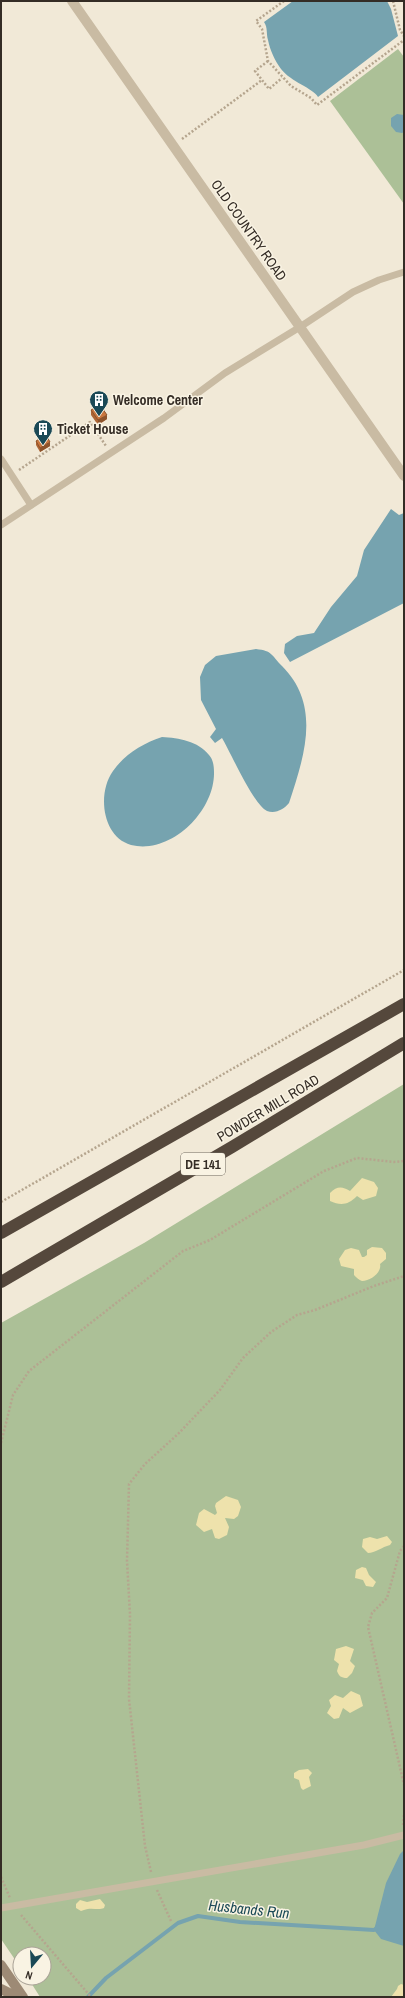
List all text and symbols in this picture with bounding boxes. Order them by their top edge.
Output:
street label: OLD COUNTRY ROAD [207,176,291,284]
building icon: Welcome Center [88,389,110,417]
place label: Welcome Center [113,391,203,409]
building icon: Ticket House [32,418,54,446]
place label: Ticket House [57,420,128,438]
street label: POWDER MILL ROAD [214,1070,322,1146]
road number: DE 141 [181,1153,225,1175]
water label: Husbands Run [207,1894,291,1924]
north arrow [12,1946,52,1986]
text: N [24,1968,34,1983]

